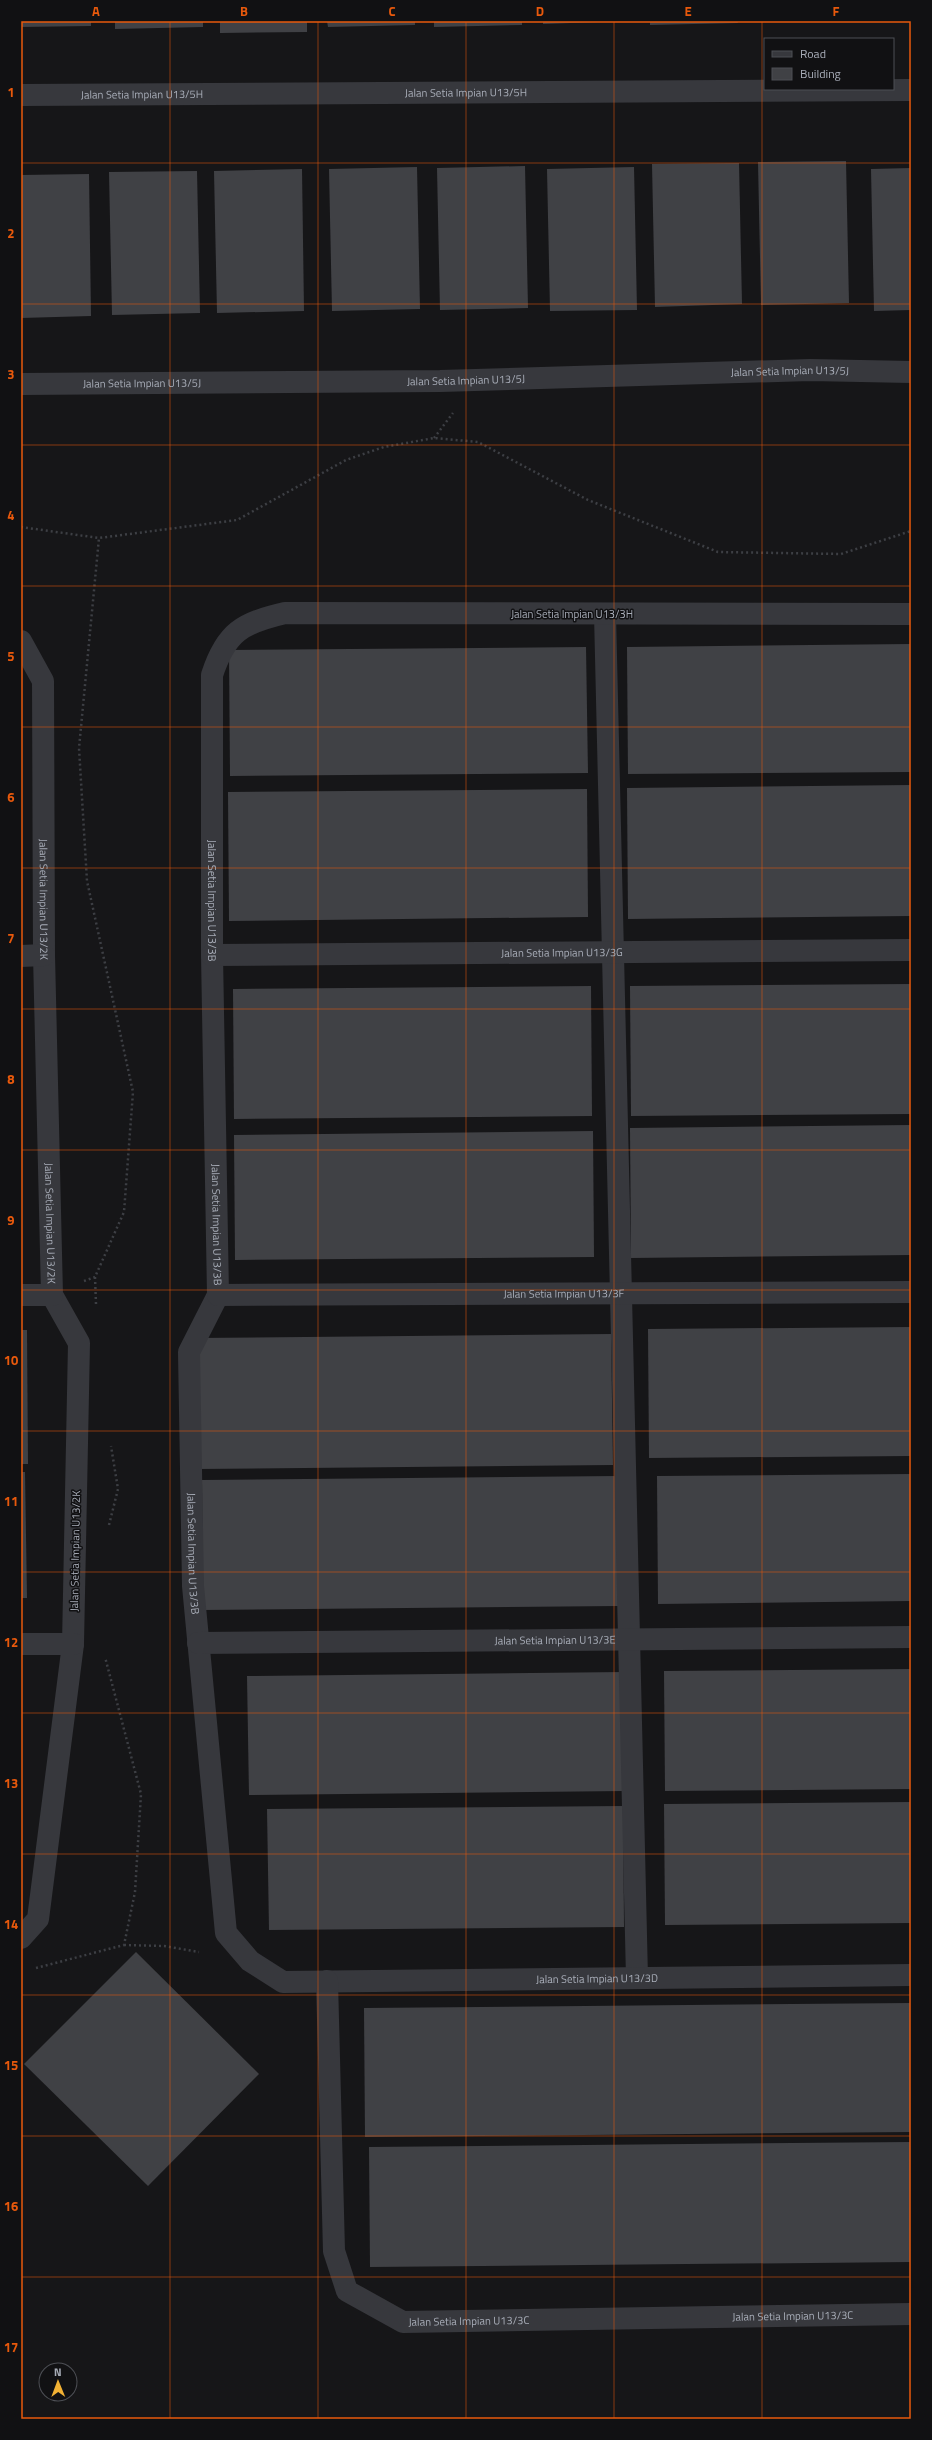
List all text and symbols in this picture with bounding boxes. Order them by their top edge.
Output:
text: A [92,1,100,21]
text: B [240,1,248,21]
text: C [388,1,396,21]
text: D [536,1,544,21]
text: E [684,1,692,21]
text: F [833,1,840,21]
legend [764,38,894,90]
text: Road [800,44,826,63]
text: Building [800,64,841,83]
text: 1 [7,82,15,102]
street label: Jalan Setia Impian U13/5H [405,84,527,101]
street label: Jalan Setia Impian U13/5H [81,86,203,103]
text: 2 [7,223,15,243]
street label: Jalan Setia Impian U13/5J [731,362,849,380]
text: 3 [7,364,15,384]
street label: Jalan Setia Impian U13/5J [407,370,525,389]
street label: Jalan Setia Impian U13/5J [83,375,201,392]
text: 4 [7,505,15,525]
street label: Jalan Setia Impian U13/3H [511,606,633,622]
text: 5 [7,646,15,666]
text: 6 [7,787,15,807]
street label: Jalan Setia Impian U13/2K [36,839,52,961]
street label: Jalan Setia Impian U13/3B [204,840,220,962]
text: 7 [7,928,15,948]
street label: Jalan Setia Impian U13/3G [501,944,623,961]
text: 8 [7,1069,15,1089]
street label: Jalan Setia Impian U13/2K [41,1162,60,1285]
street label: Jalan Setia Impian U13/3B [208,1164,226,1286]
text: 9 [7,1210,15,1230]
street label: Jalan Setia Impian U13/3F [504,1285,625,1302]
text: 10 [4,1350,18,1370]
street label: Jalan Setia Impian U13/2K [66,1490,84,1612]
text: 11 [4,1491,18,1511]
street label: Jalan Setia Impian U13/3B [183,1493,204,1615]
street label: Jalan Setia Impian U13/3E [494,1631,616,1649]
text: 12 [4,1632,18,1652]
text: 13 [4,1773,18,1793]
text: 14 [4,1914,18,1934]
street label: Jalan Setia Impian U13/3D [536,1970,658,1987]
text: 15 [4,2055,18,2075]
text: 16 [4,2196,18,2216]
street label: Jalan Setia Impian U13/3C [732,2307,853,2325]
street label: Jalan Setia Impian U13/3C [408,2312,529,2330]
text: 17 [4,2337,18,2357]
north arrow [38,2362,78,2402]
text: N [54,2364,62,2380]

